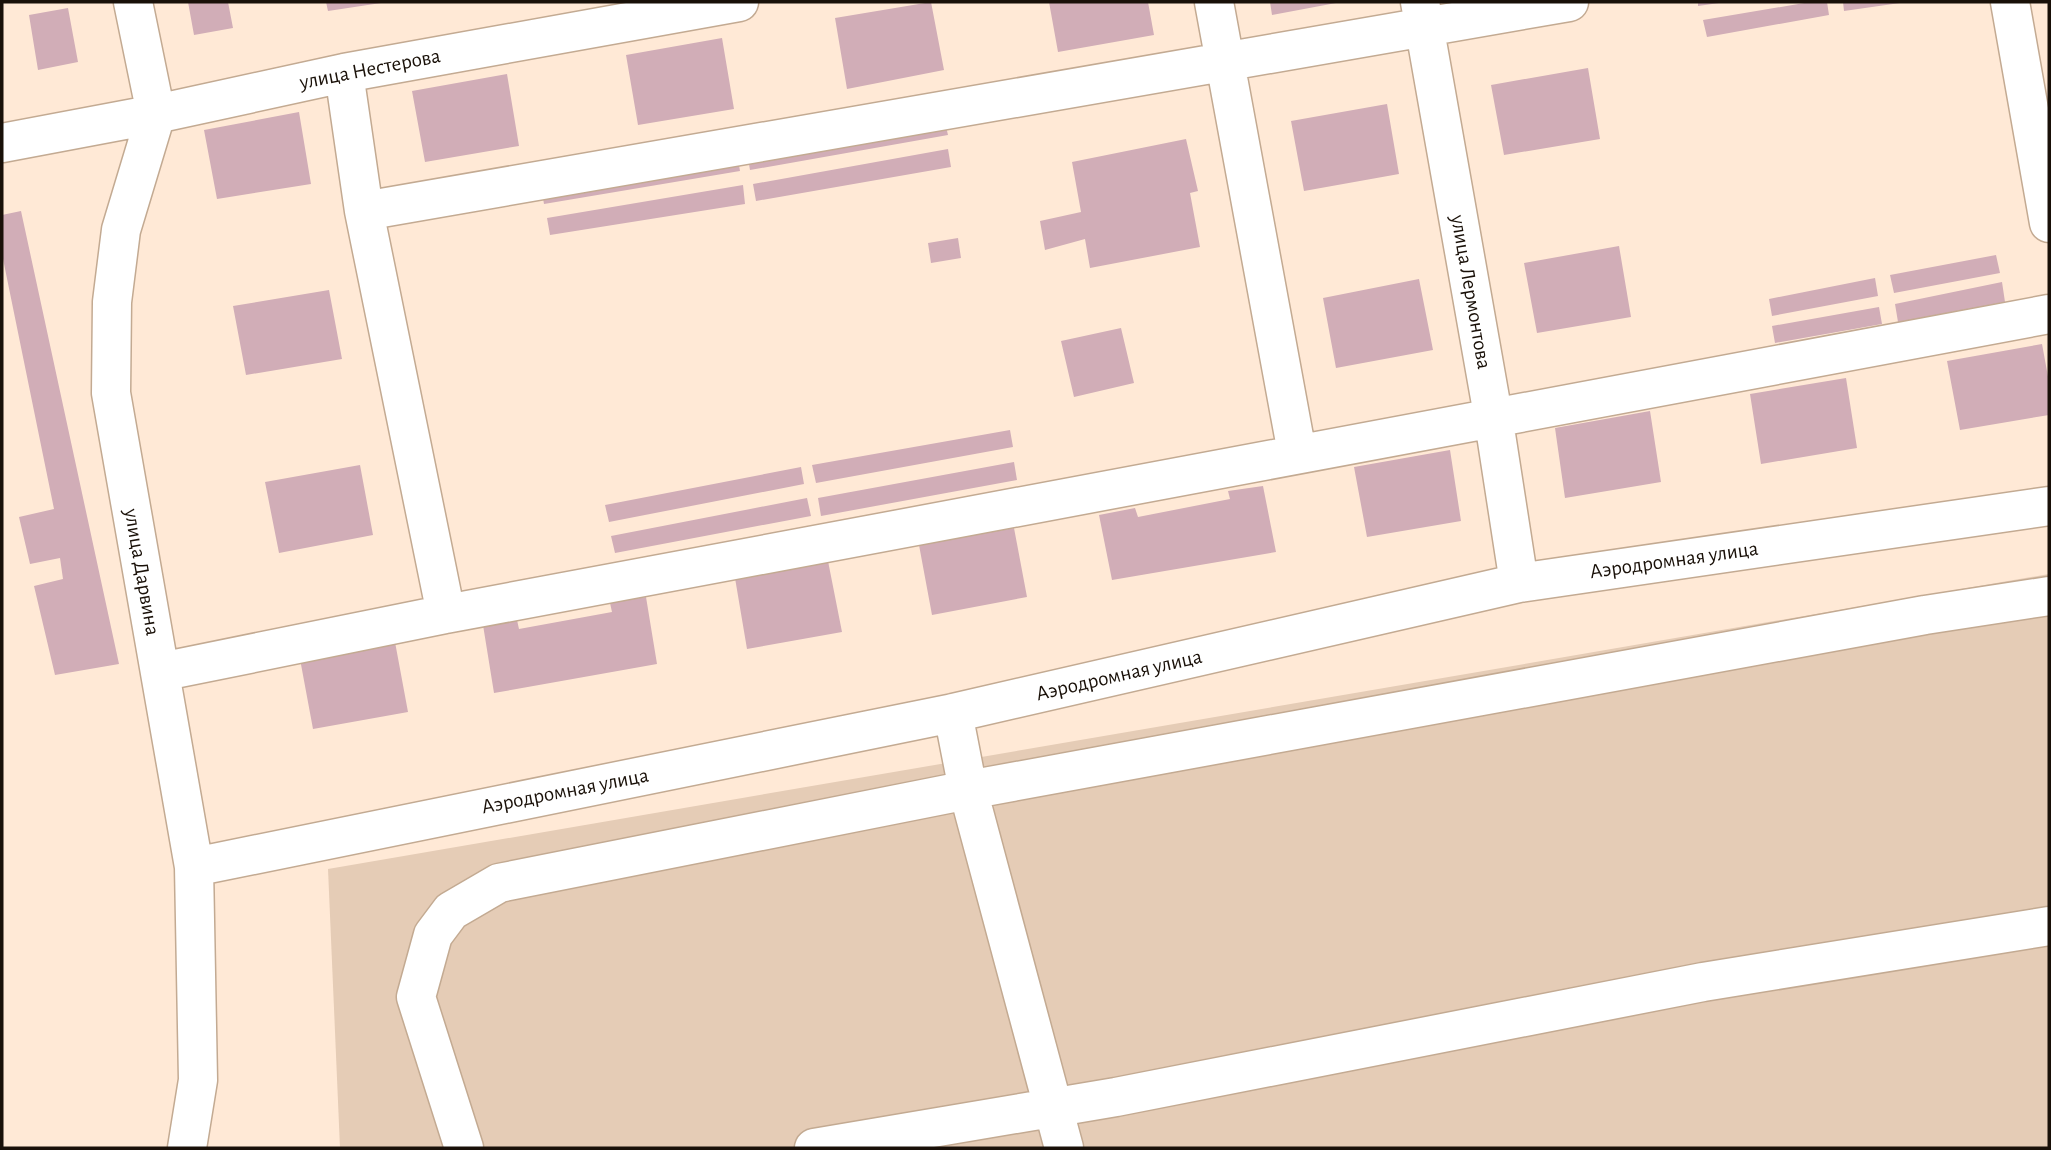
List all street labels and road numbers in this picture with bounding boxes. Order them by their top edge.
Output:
street label: улица Нестерова [297,45,443,93]
street label: улица Лермонтова [1447,212,1495,371]
street label: улица Дарвина [120,506,164,637]
street label: Аэродромная улица [1588,538,1760,582]
street label: Аэродромная улица [1034,646,1204,704]
street label: Аэродромная улица [480,764,651,818]

